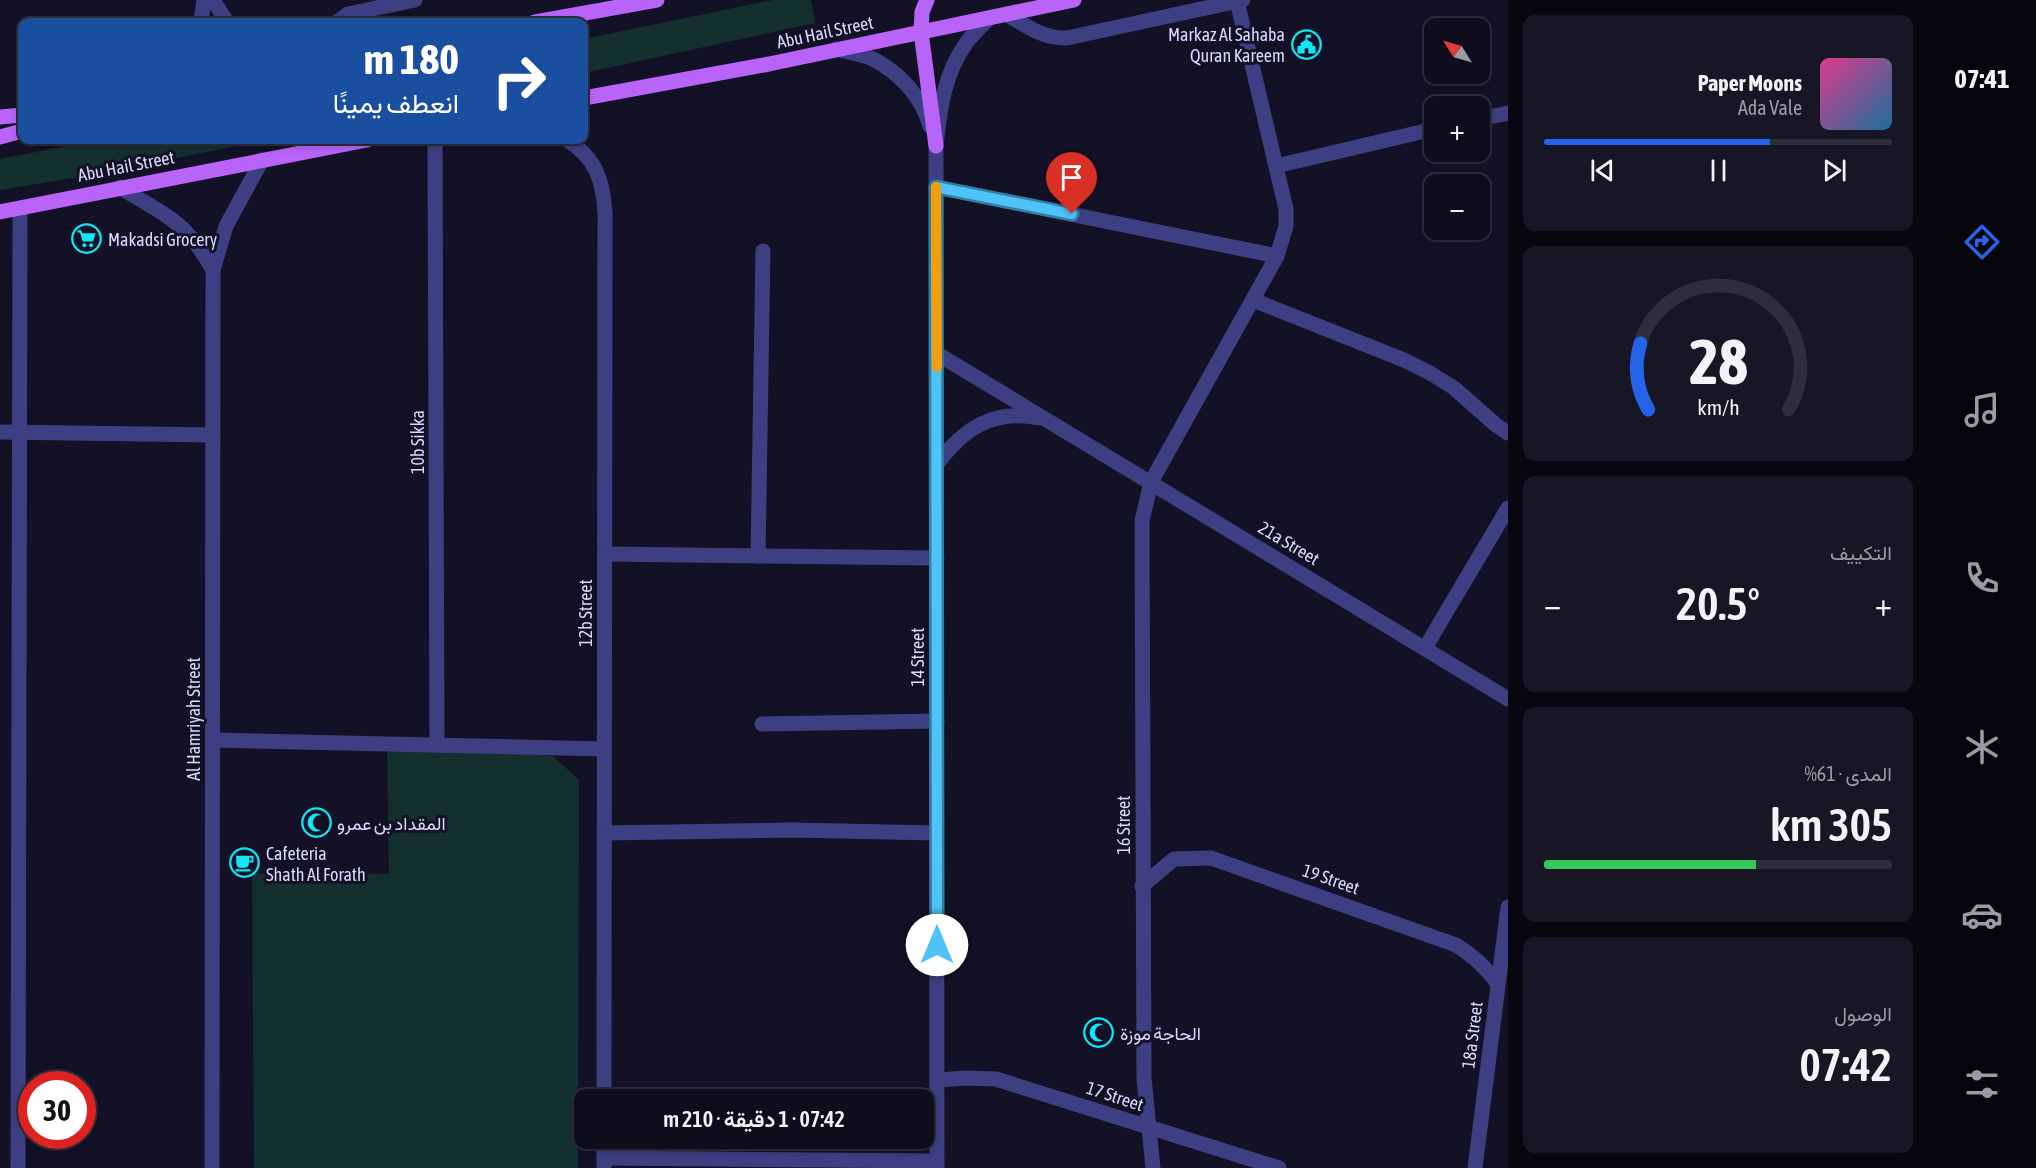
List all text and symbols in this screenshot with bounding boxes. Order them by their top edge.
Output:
street label: Abu Hail Street [775,12,875,52]
north arrow [1424,18,1490,84]
map controls [1424,18,1490,240]
place label: Markaz Al Sahaba Quran Kareem [1168,24,1285,66]
public building icon: Markaz Al Sahaba Quran Kareem [1290,28,1322,60]
text: 180 m [364,35,459,83]
icon: right [480,42,558,120]
text: 07:41 [1954,63,2010,94]
text: Paper Moons [1698,70,1802,96]
text: انعطف يمينًا [333,88,459,119]
button: + [1424,96,1490,162]
text: Ada Vale [1738,96,1802,119]
street label: Abu Hail Street [76,146,176,186]
pin [1046,152,1097,214]
icon: previous [1586,154,1619,187]
icon: pause [1702,154,1735,187]
icon: next [1818,154,1851,187]
icon: arrive [1055,161,1088,194]
button: − [1424,174,1490,240]
icon: directions [1961,221,2003,263]
supermarket icon: Makadsi Grocery [71,223,103,255]
place label: Makadsi Grocery [108,229,217,250]
text: 28 [1689,327,1747,398]
icon: music [1961,389,2003,431]
text: km/h [1697,396,1739,421]
street label: 10b Sikka [407,410,428,474]
street label: 21a Street [1255,517,1323,569]
text: التكييف [1830,541,1892,564]
icon: phone [1961,557,2003,599]
text: 20.5° [1676,578,1760,630]
street label: 12b Street [575,579,596,647]
text: − [1544,585,1561,623]
text: + [1875,585,1892,623]
street label: 14 Street [907,628,928,686]
street label: Al Hamriyah Street [183,657,204,781]
icon: climate [1961,726,2003,768]
text: المدى · 61% [1804,762,1892,785]
street label: 16 Street [1113,796,1134,854]
text: 305 km [1770,799,1892,851]
mosque icon: المقداد بن عمرو [300,807,332,839]
place label: المقداد بن عمرو [337,813,446,835]
place label: Cafeteria Shath Al Forath [266,843,366,885]
cafe icon: Cafeteria Shath Al Forath [229,847,261,879]
street label: 19 Street [1300,859,1362,899]
icon: car [1961,894,2003,936]
position arrow [905,913,969,977]
street label: 18a Street [1457,1000,1487,1070]
text: الوصول [1834,1002,1892,1025]
mosque icon: الحاجة موزة [1083,1017,1115,1049]
place label: الحاجة موزة [1120,1023,1201,1045]
text: 07:42 [1799,1039,1892,1091]
icon: filters [1961,1063,2003,1105]
speed limit sign: 30 [18,1071,96,1149]
street label: 17 Street [1084,1077,1146,1115]
text: 07:42 · 1 دقيقة · 210 m [663,1106,845,1132]

